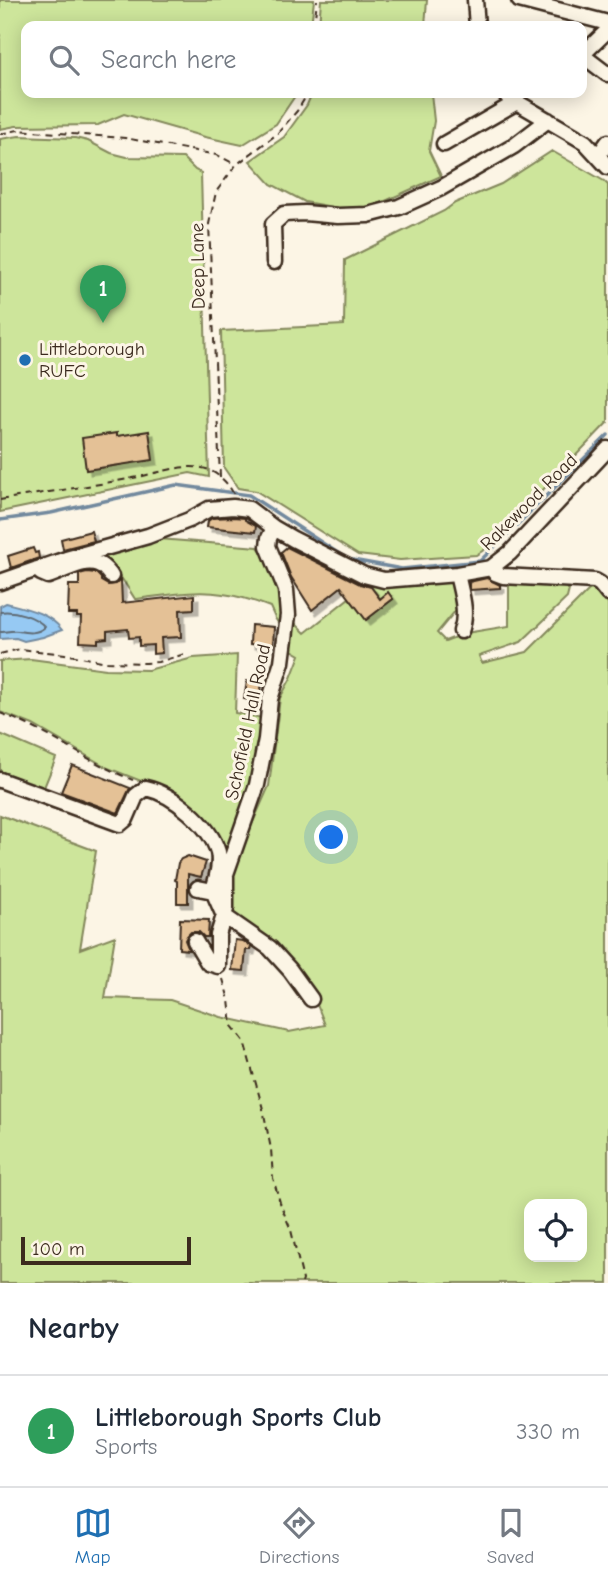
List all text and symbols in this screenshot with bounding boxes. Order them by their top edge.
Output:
search box [21,21,587,98]
icon: search [45,41,83,79]
text: Search here [101,45,236,75]
street label: Deep Lane [186,223,210,309]
pin: 1 [80,265,126,323]
place label: Littleborough RUFC [39,338,145,382]
marker: Littleborough RUFC [17,352,33,368]
street label: Rakewood Road [476,449,582,555]
street label: Schofield Hall Road [221,642,275,802]
your location [314,820,348,854]
map controls [524,1199,587,1262]
button: locate [524,1199,587,1262]
scale bar [21,1234,191,1266]
text: 100 m [32,1238,85,1260]
text: Nearby [28,1311,119,1346]
text: Littleborough Sports Club [95,1403,381,1433]
text: 1 [46,1418,56,1445]
text: 330 m [516,1418,580,1445]
text: Sports [95,1433,157,1460]
tab: Map [74,1504,112,1568]
tab: Directions [259,1504,339,1568]
tab: Saved [487,1504,534,1568]

